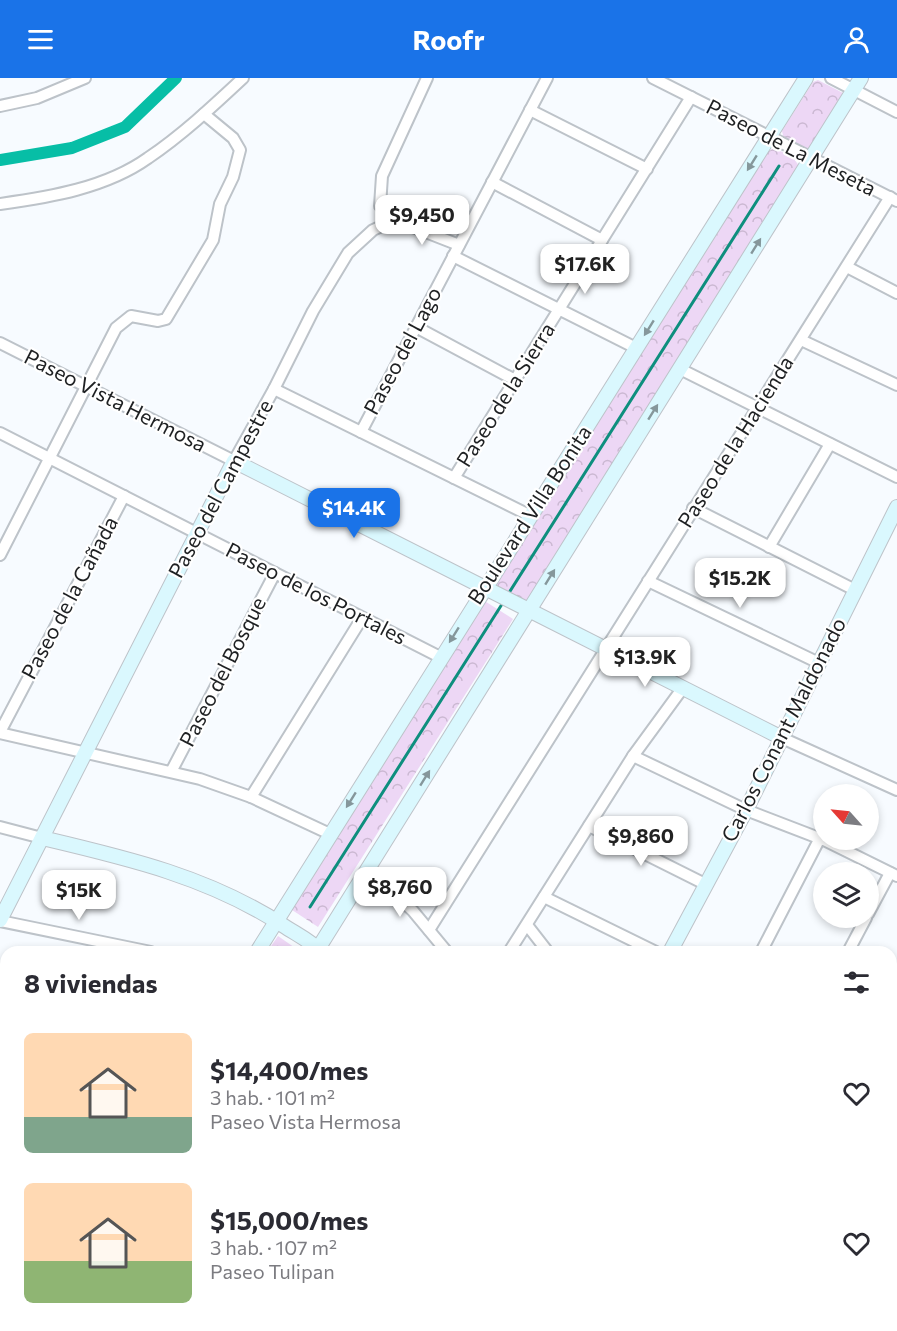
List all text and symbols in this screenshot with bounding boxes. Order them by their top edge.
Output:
icon: menu [24,23,57,56]
text: Roofr [412,23,485,56]
icon: person [840,23,873,56]
street label: Paseo de La Meseta [703,93,881,200]
one-way arrow [747,155,758,171]
pin: $9,450 [373,195,471,246]
text: $9,450 [389,202,455,226]
one-way arrow [751,238,762,254]
pin: $17.6K [536,244,634,295]
text: $17.6K [554,251,616,275]
street label: Paseo del Lago [358,282,446,418]
street label: Paseo de la Sierra [450,317,559,471]
one-way arrow [643,320,654,336]
street label: Paseo Vista Hermosa [21,343,211,456]
street label: Paseo de la Hacienda [672,351,798,532]
street label: Paseo del Campestre [162,395,277,582]
one-way arrow [648,404,659,420]
street label: Boulevard Villa Bonita [462,420,596,608]
pin: $14.4K [305,488,403,539]
text: $14.4K [322,495,386,519]
street label: Paseo de la Cañada [15,512,122,683]
street label: Paseo de los Portales [222,536,411,649]
pin: $15.2K [691,558,789,609]
text: $15.2K [709,565,771,589]
one-way arrow [544,569,555,585]
street label: Paseo del Bosque [173,592,270,750]
street label: Carlos Conant Maldonado [715,613,850,846]
one-way arrow [448,626,460,642]
pin: $13.9K [596,637,694,688]
text: $13.9K [613,644,677,668]
one-way arrow [420,770,431,787]
north arrow [813,784,879,850]
map controls [813,784,879,928]
one-way arrow [345,792,356,808]
pin: $9,860 [592,816,690,867]
text: $9,860 [608,823,674,847]
button: layers [813,862,879,928]
pin: $8,760 [351,867,449,918]
pin: $15K [43,870,115,921]
text: $8,760 [368,874,432,898]
text: $15K [56,877,102,901]
icon: filters [840,966,873,999]
text: 8 viviendas [24,967,158,998]
text: $14,400/mes [210,1054,368,1085]
icon: home [72,1057,144,1129]
icon: heart [840,1077,873,1110]
text: 3 hab. · 101 m² [210,1085,335,1109]
text: Paseo Vista Hermosa [210,1109,401,1133]
text: $15,000/mes [210,1204,368,1235]
icon: home [72,1207,144,1279]
icon: heart [840,1227,873,1260]
text: 3 hab. · 107 m² [210,1235,337,1259]
text: Paseo Tulipan [210,1259,335,1283]

